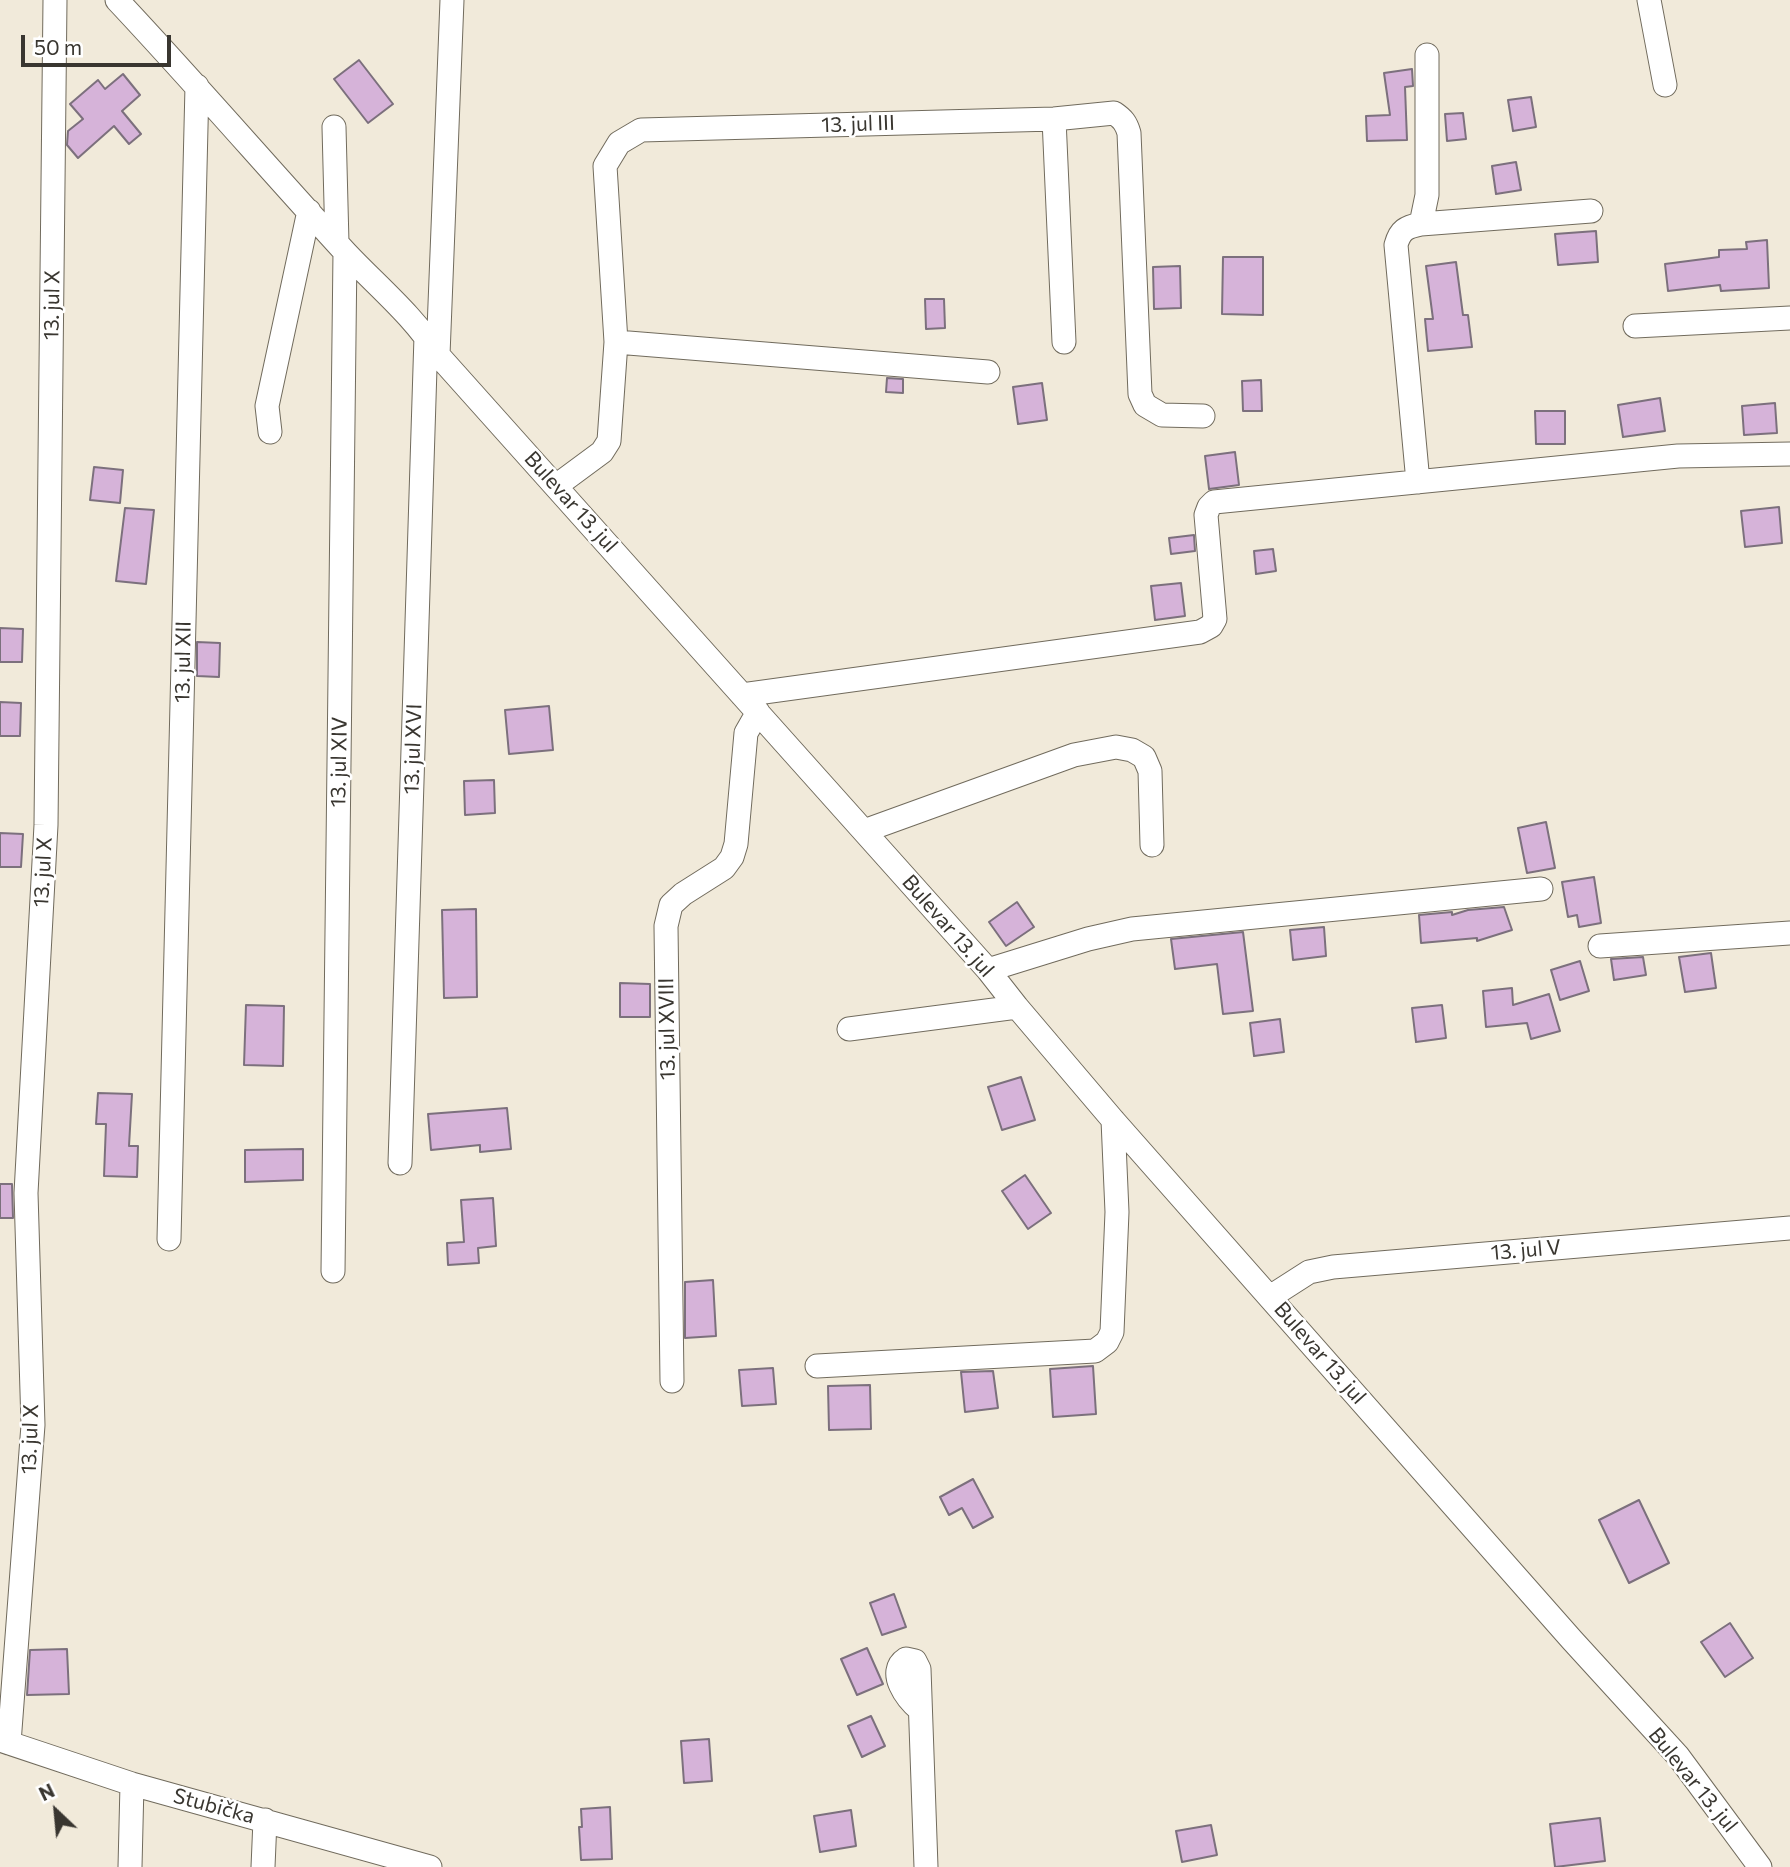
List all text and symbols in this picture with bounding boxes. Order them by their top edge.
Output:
scale bar [24,21,175,65]
text: 50 m [34,34,82,59]
street label: 13. jul III [821,110,895,138]
street label: 13. jul X [39,270,65,340]
street label: Bulevar 13. jul [519,446,623,558]
street label: 13. jul XII [170,621,196,703]
street label: 13. jul XVI [399,703,427,795]
street label: 13. jul XIV [326,717,352,807]
street label: 13. jul X [29,836,57,908]
street label: Bulevar 13. jul [897,870,999,982]
street label: 13. jul XVIII [654,978,680,1080]
street label: 13. jul V [1490,1234,1562,1266]
street label: Bulevar 13. jul [1269,1297,1371,1409]
street label: 13. jul X [16,1403,44,1475]
street label: Bulevar 13. jul [1643,1723,1743,1837]
north arrow [21,1776,91,1846]
text: N [35,1778,58,1805]
street label: Stubička [171,1783,257,1829]

